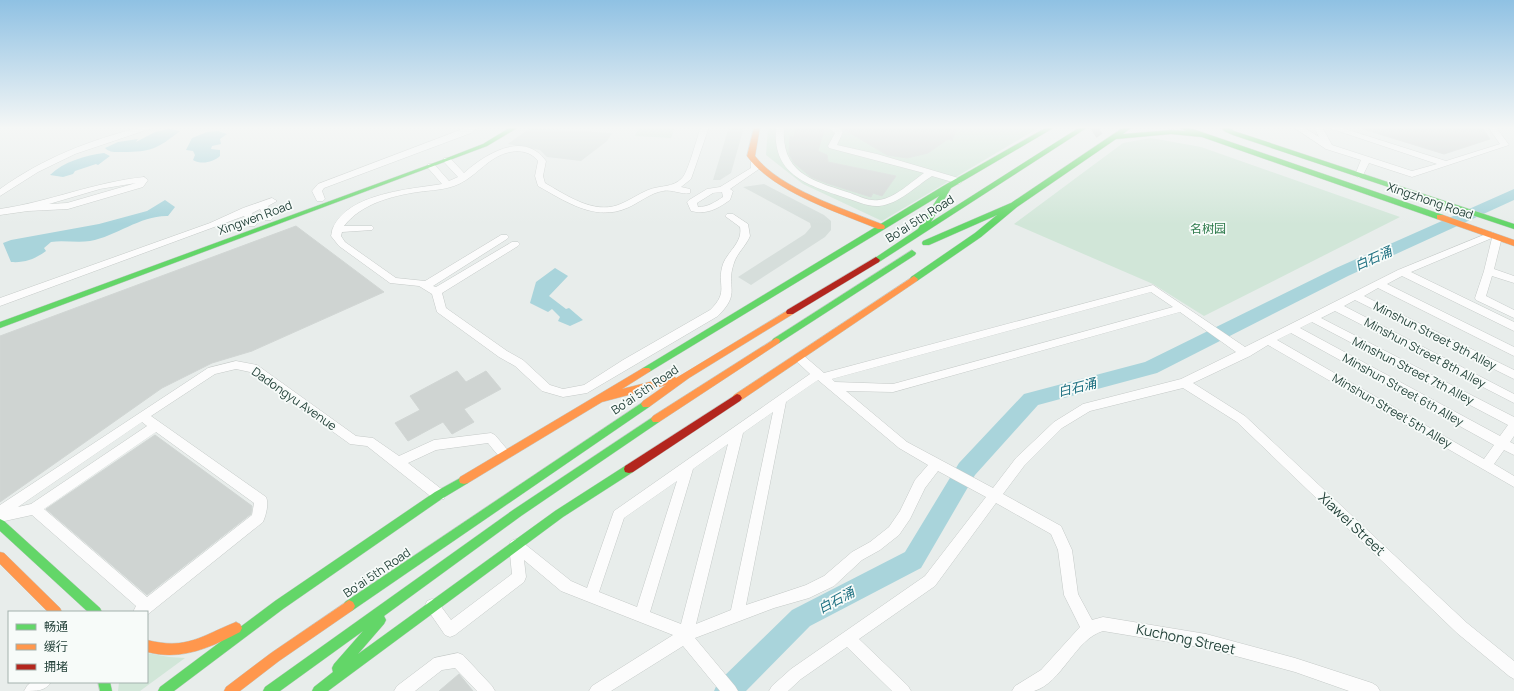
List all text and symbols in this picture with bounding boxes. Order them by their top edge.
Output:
street label: Xingzhong Road [1385,178,1475,223]
street label: Bo'ai 5th Road [882,191,957,246]
street label: Xingwen Road [215,196,294,239]
park label: 名树园 [1190,220,1226,237]
water label: 白石涌 [1352,241,1396,274]
street label: Minshun Street 9th Alley [1371,297,1500,374]
street label: Minshun Street 8th Alley [1361,313,1490,392]
street label: Minshun Street 7th Alley [1349,332,1478,409]
street label: Minshun Street 6th Alley [1340,349,1467,430]
street label: Bo'ai 5th Road [608,361,682,418]
street label: Dadongyu Avenue [248,363,340,434]
street label: Minshun Street 5th Alley [1329,369,1456,452]
water label: 白石涌 [1056,373,1100,400]
street label: Xiawei Street [1315,488,1390,560]
street label: Bo'ai 5th Road [340,544,414,601]
water label: 白石涌 [815,582,859,617]
legend [8,611,148,683]
text: 畅通 [44,618,68,635]
street label: Kuchong Street [1135,619,1238,658]
text: 缓行 [44,638,68,655]
text: 拥堵 [44,658,68,675]

